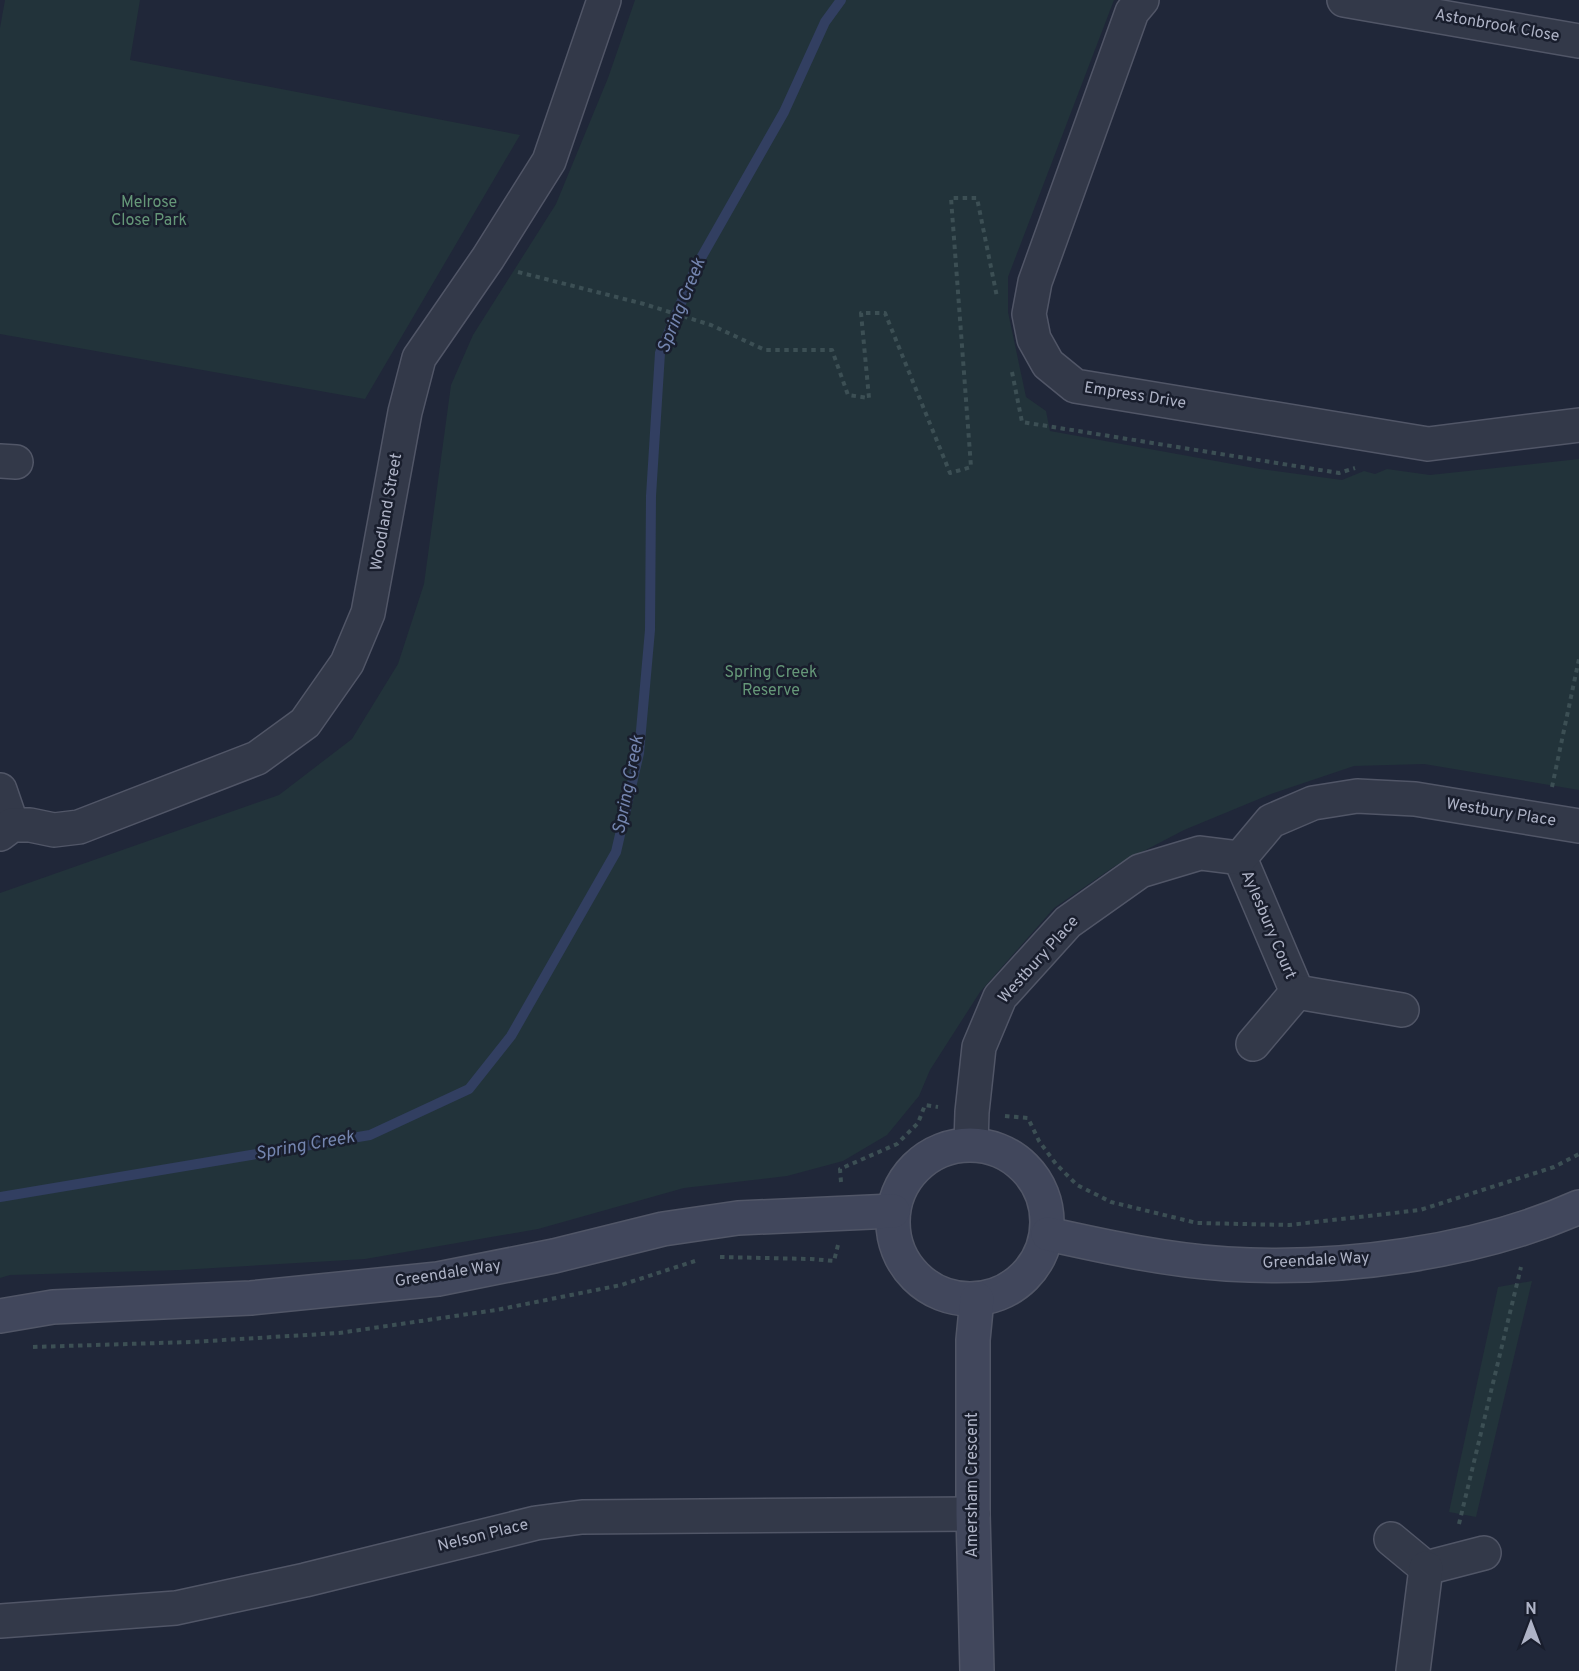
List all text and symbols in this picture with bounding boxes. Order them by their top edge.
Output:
street label: Astonbrook Close [1433,5,1561,47]
park label: Melrose Close Park [111,193,187,231]
water label: Spring Creek [653,254,712,357]
street label: Empress Drive [1082,378,1188,414]
street label: Woodland Street [367,451,407,573]
park label: Spring Creek Reserve [725,663,817,701]
water label: Spring Creek [608,733,650,836]
street label: Westbury Place [1445,794,1557,832]
street label: Aylesbury Court [1236,868,1300,982]
street label: Westbury Place [994,912,1084,1008]
water label: Spring Creek [254,1126,357,1166]
street label: Greendale Way [1262,1248,1370,1274]
street label: Greendale Way [393,1256,503,1292]
street label: Amersham Crescent [963,1412,983,1558]
street label: Nelson Place [436,1515,530,1557]
north arrow [1501,1593,1561,1653]
text: N [1525,1600,1537,1620]

